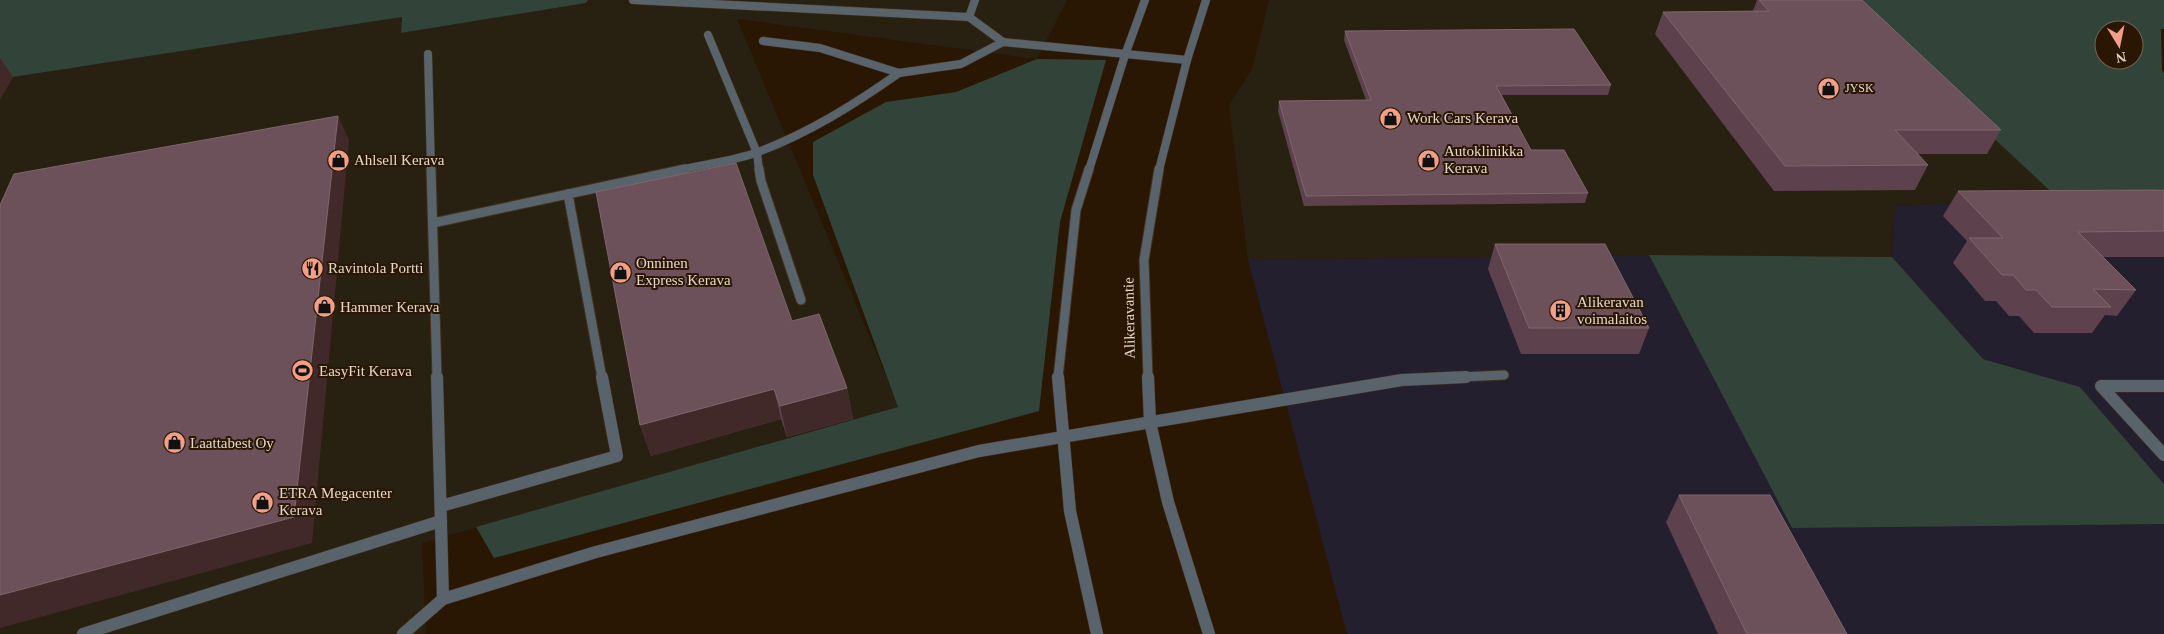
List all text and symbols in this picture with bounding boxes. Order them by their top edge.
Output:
north arrow [2094,20,2144,70]
text: N [2115,49,2127,66]
shop icon: JYSK [1817,76,1841,100]
place label: JYSK [1845,81,1874,95]
shop icon: Work Cars Kerava [1379,106,1403,130]
place label: Work Cars Kerava [1407,110,1519,126]
place label: Autoklinikka Kerava [1444,143,1524,176]
shop icon: Ahlsell Kerava [326,148,350,172]
shop icon: Autoklinikka Kerava [1416,148,1440,172]
place label: Ahlsell Kerava [354,152,445,168]
place label: Onninen Express Kerava [636,255,731,288]
restaurant icon: Ravintola Portti [300,256,324,280]
place label: Ravintola Portti [328,260,423,276]
shop icon: Onninen Express Kerava [608,260,632,284]
street label: Alikeravantie [1120,277,1138,359]
place label: Alikeravan voimalaitos [1577,294,1647,327]
shop icon: Hammer Kerava [312,295,336,319]
place label: Hammer Kerava [340,299,440,315]
building icon: Alikeravan voimalaitos [1549,299,1573,323]
sports icon: EasyFit Kerava [291,359,315,383]
place label: EasyFit Kerava [319,363,412,379]
shop icon: Laattabest Oy [162,431,186,455]
place label: Laattabest Oy [190,435,274,451]
place label: ETRA Megacenter Kerava [279,485,392,518]
shop icon: ETRA Megacenter Kerava [251,490,275,514]

